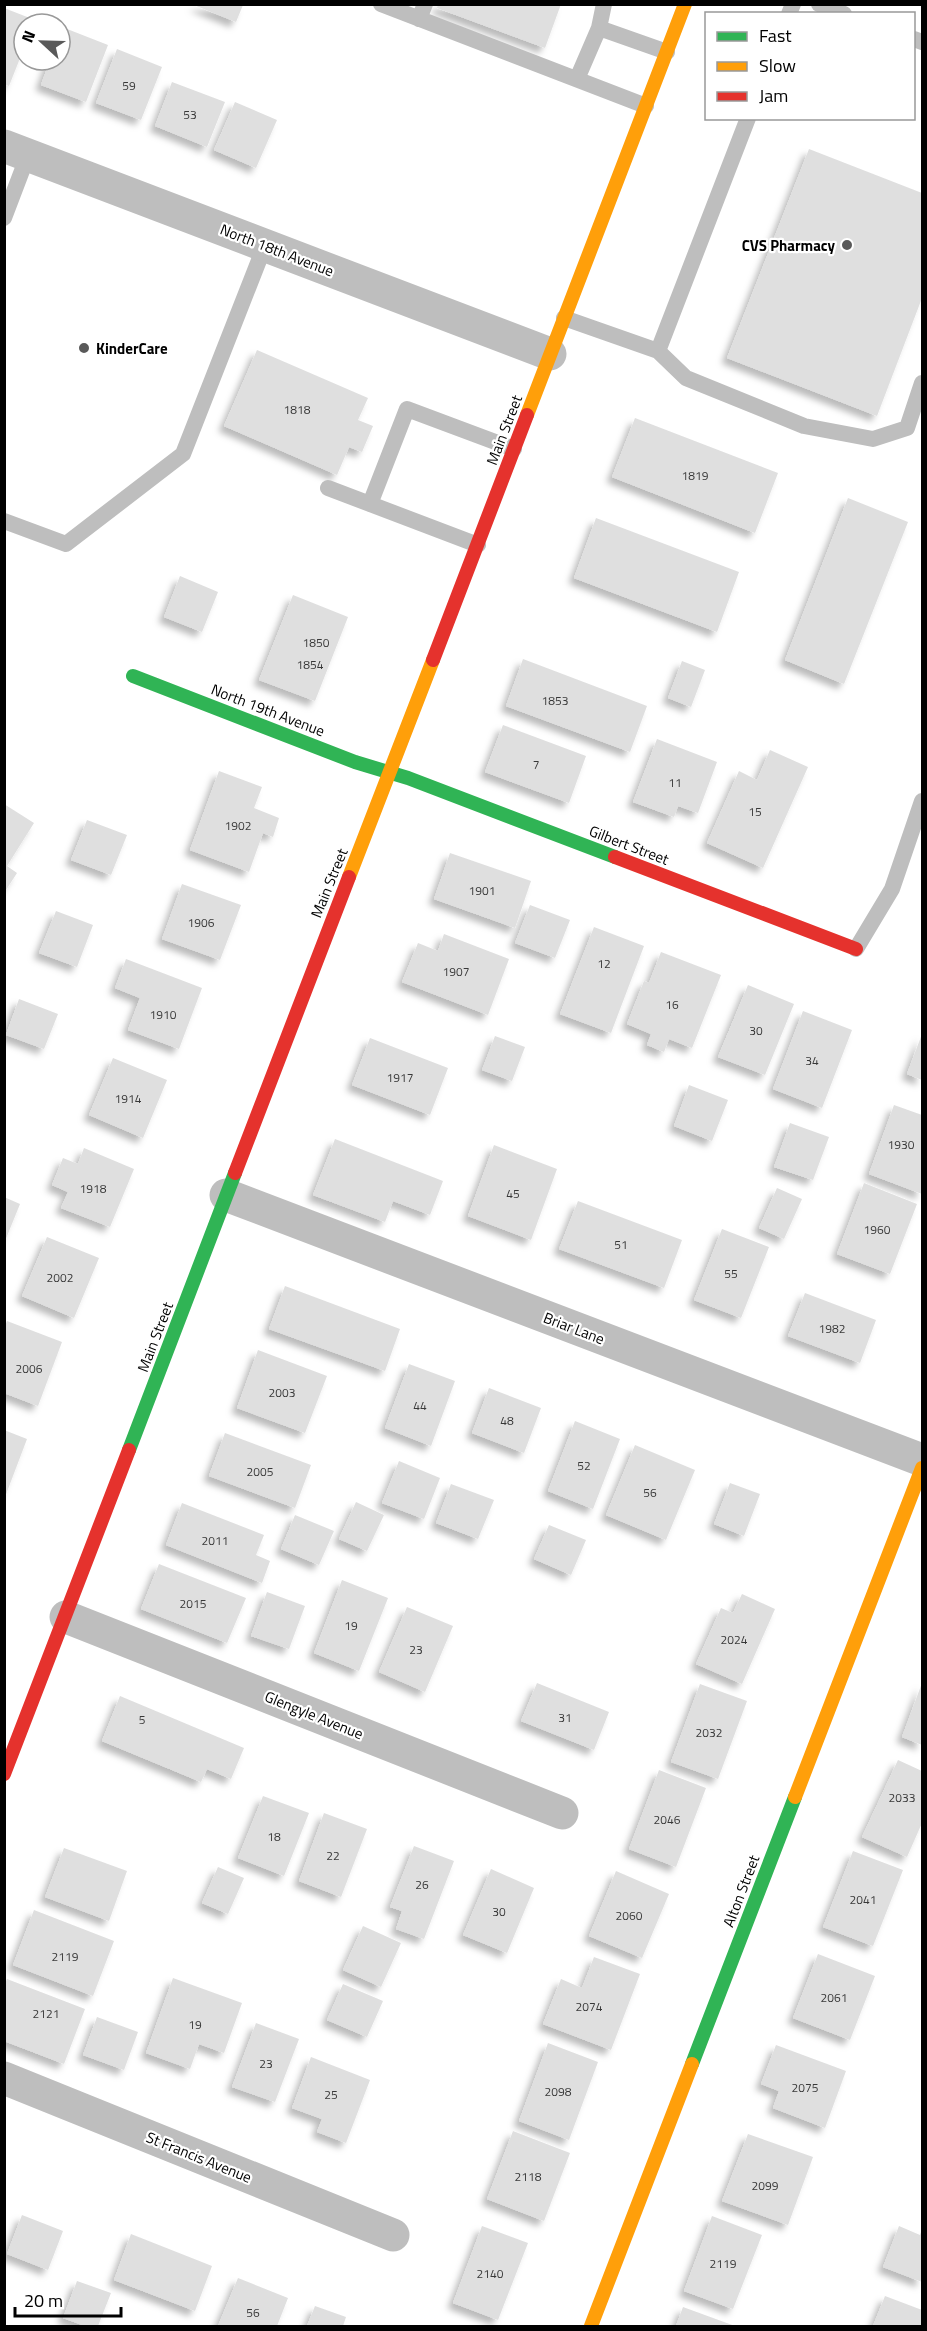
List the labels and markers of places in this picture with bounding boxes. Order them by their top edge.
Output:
place label: CVS Pharmacy [742,234,835,257]
marker: CVS Pharmacy [840,238,854,252]
place label: KinderCare [96,337,168,360]
marker: KinderCare [77,341,91,355]

